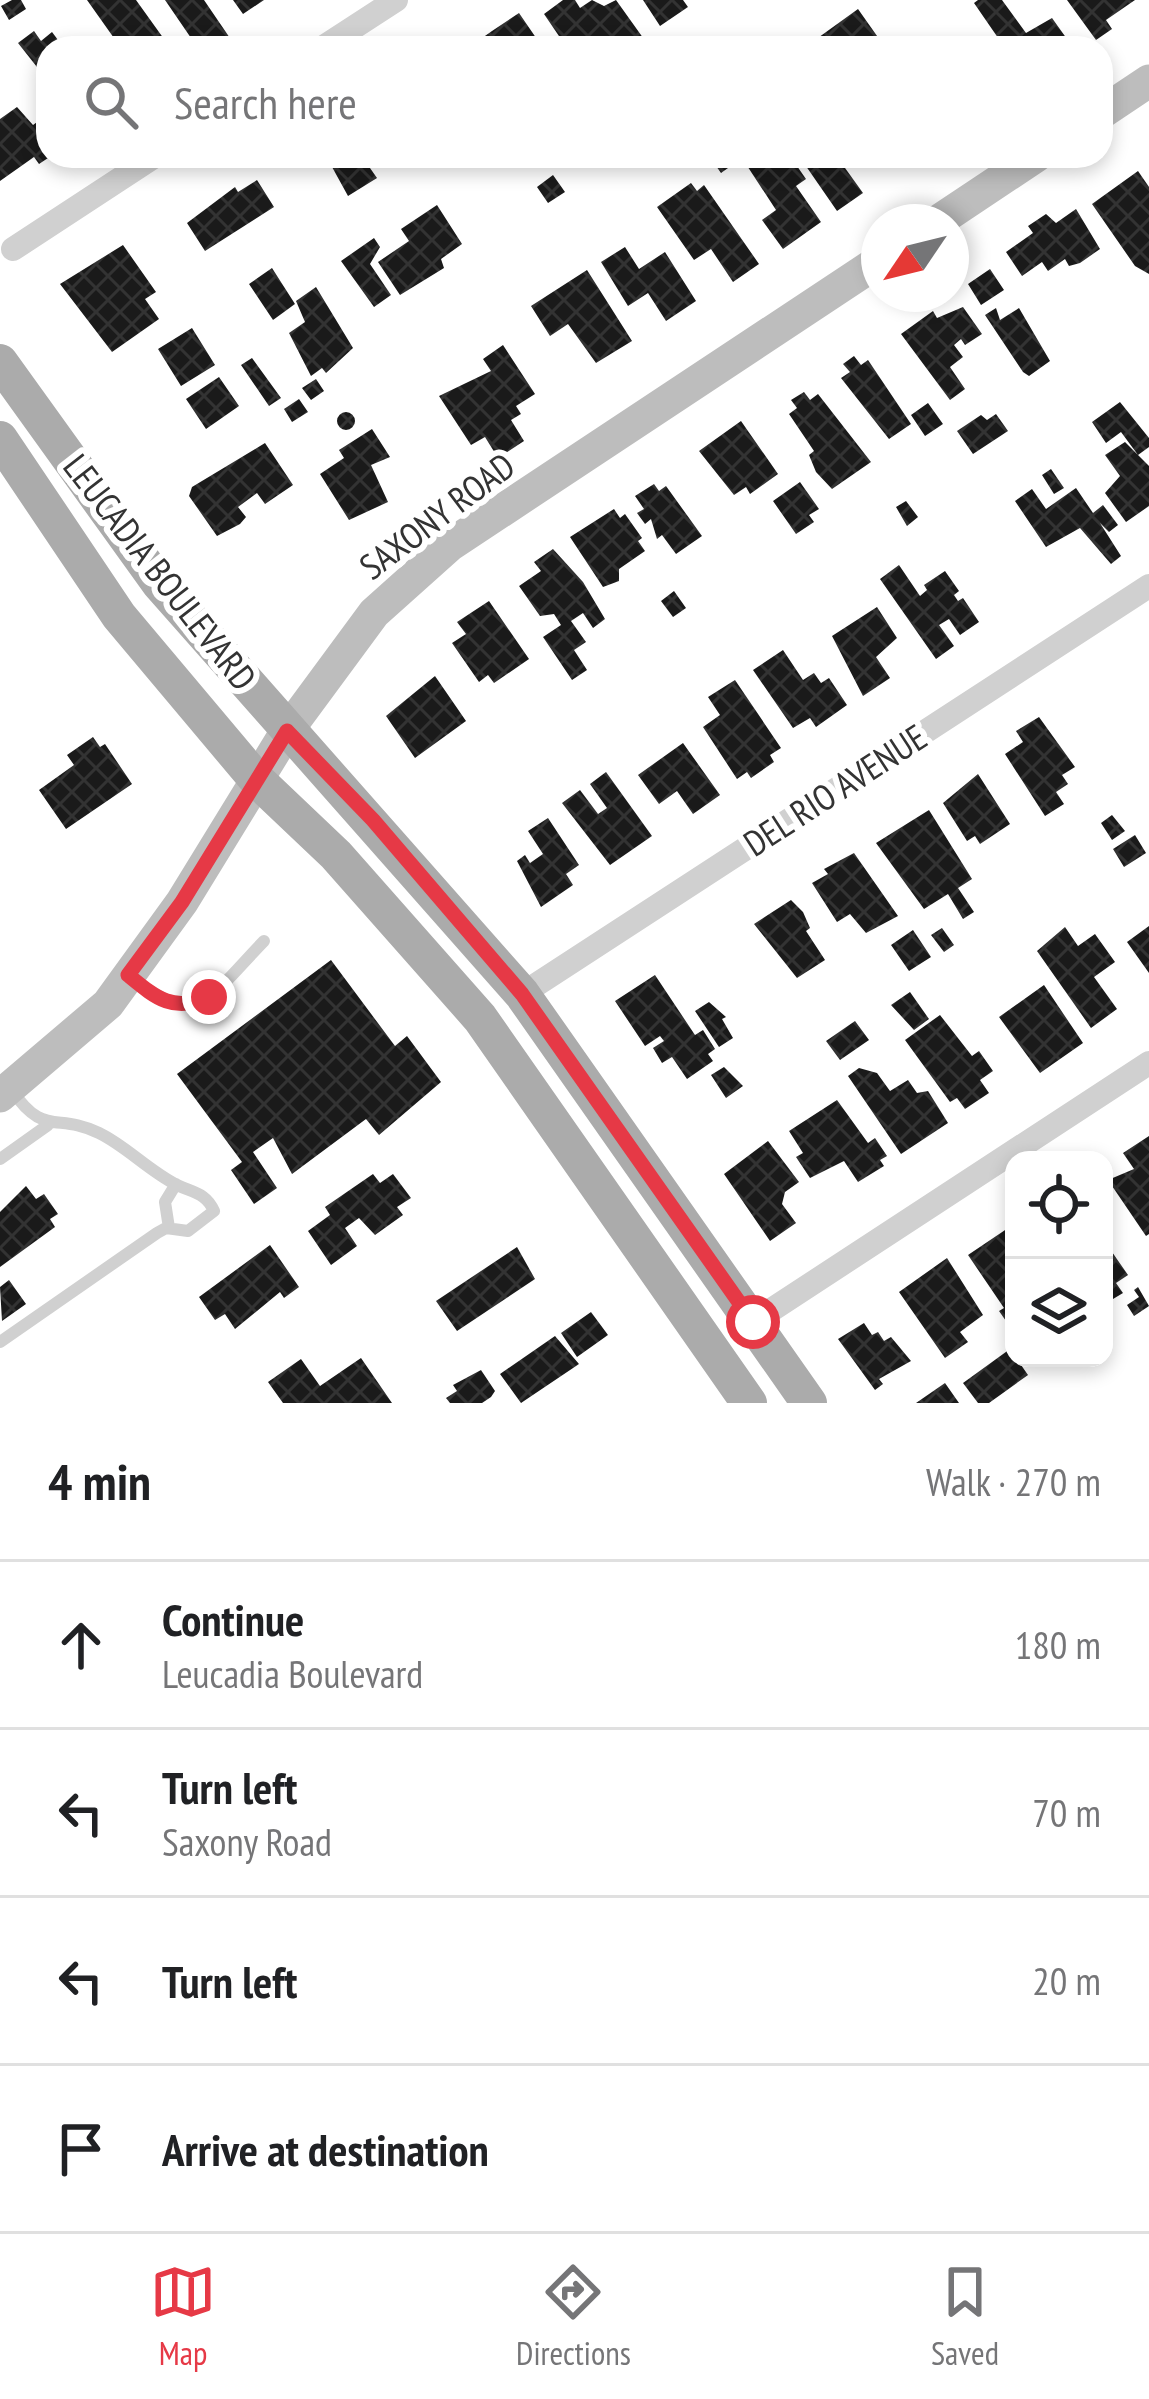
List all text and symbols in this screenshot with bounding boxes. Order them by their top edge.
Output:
search box [36,36,1113,168]
icon: search [78,69,144,135]
text: Search here [174,73,357,131]
north arrow [861,204,969,312]
street label: SAXONY ROAD [350,442,524,589]
street label: LEUCADIA BOULEVARD [54,444,267,699]
street label: DEL RIO AVENUE [734,713,935,866]
route end [182,970,236,1024]
map controls [1005,1151,1113,1367]
button: locate [1005,1151,1113,1259]
button: layers [1005,1259,1113,1367]
route start [726,1295,780,1349]
text: 4 min [48,1448,151,1514]
text: Walk · 270 m [926,1456,1101,1507]
text: Continue [162,1590,304,1648]
icon: ahead [48,1612,114,1678]
text: 180 m [1015,1619,1101,1670]
text: Leucadia Boulevard [162,1648,423,1699]
text: Turn left [162,1758,297,1816]
icon: left [48,1780,114,1846]
text: 70 m [1032,1787,1101,1838]
text: Saxony Road [162,1816,332,1867]
icon: left [48,1948,114,2014]
text: Turn left [162,1952,297,2010]
text: 20 m [1032,1955,1101,2006]
icon: arrive [48,2116,114,2182]
text: Arrive at destination [162,2120,489,2178]
tab: Map [150,2259,216,2374]
tab: Directions [516,2259,631,2374]
tab: Saved [931,2259,999,2374]

